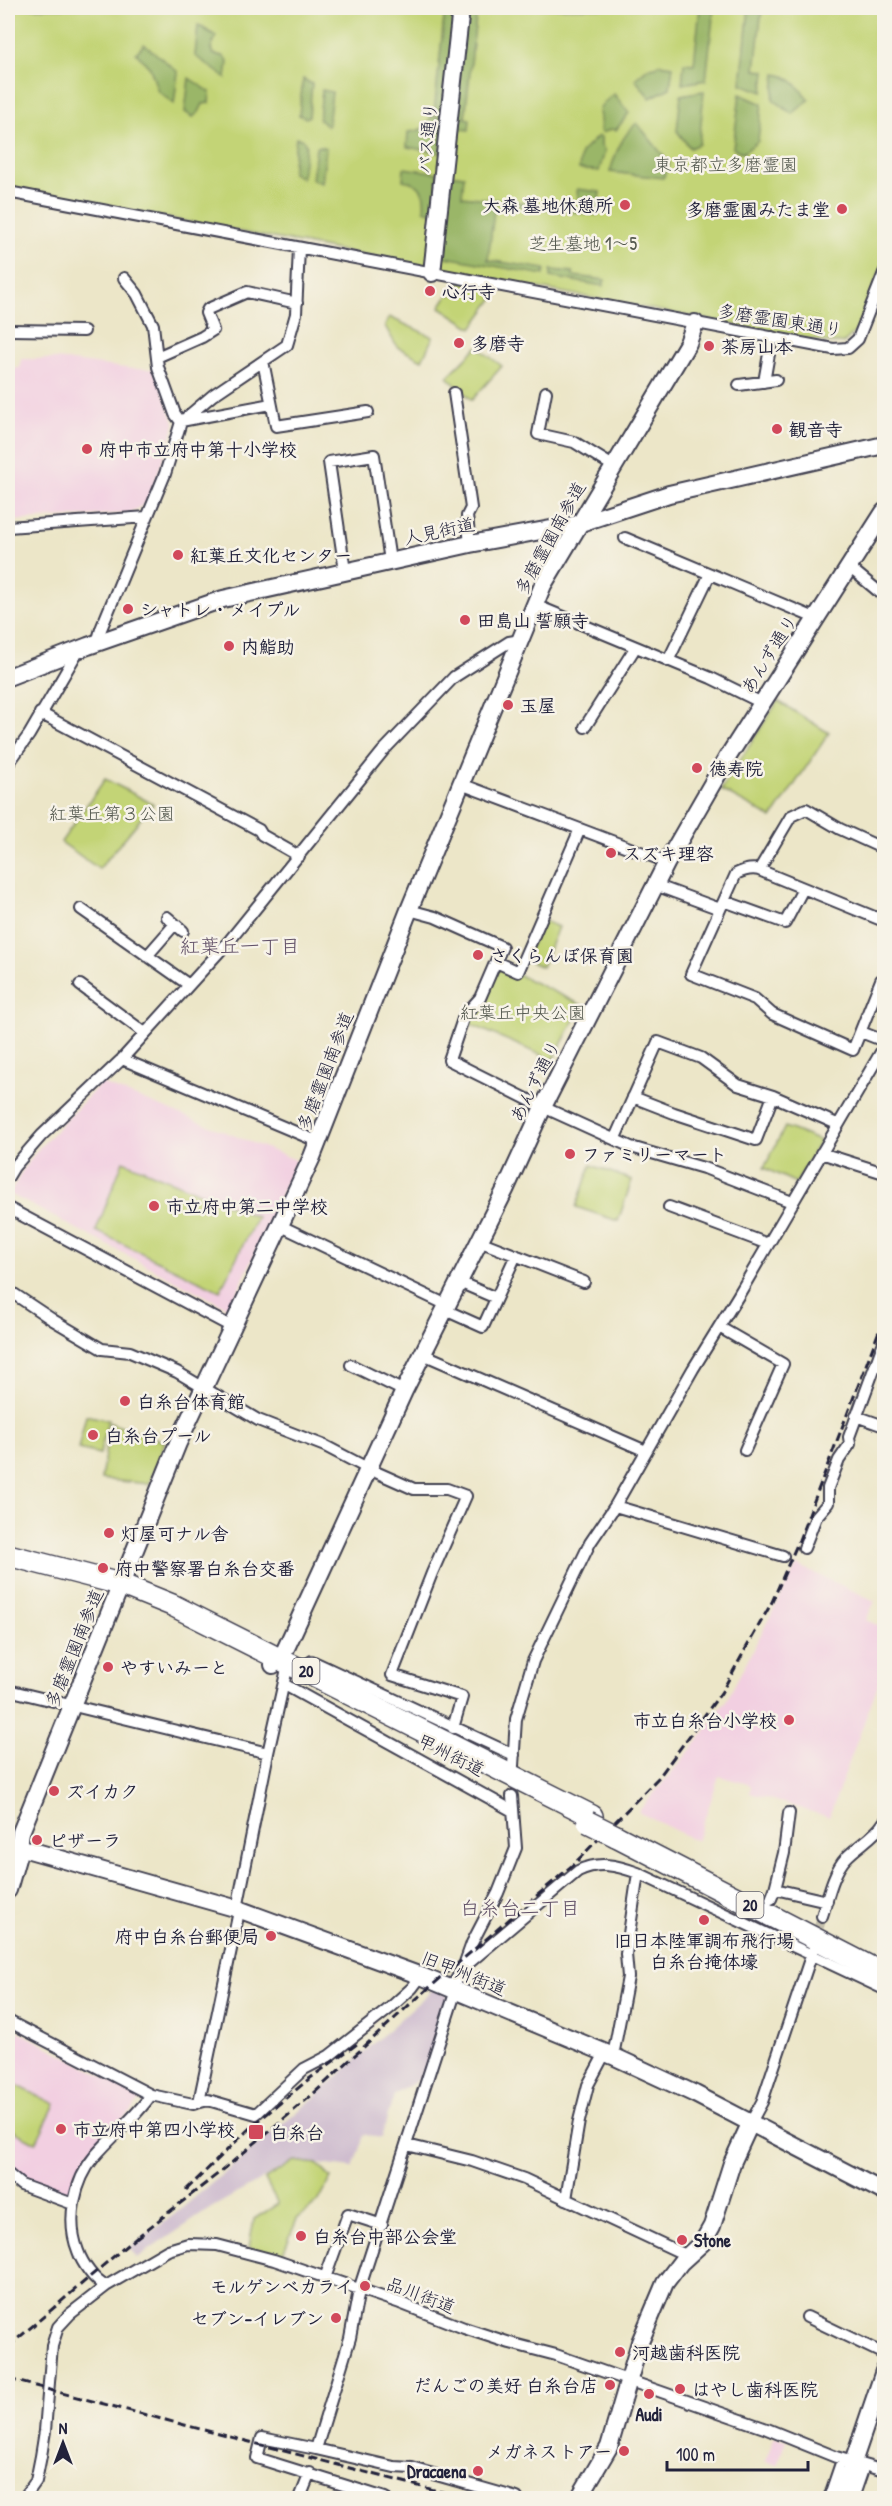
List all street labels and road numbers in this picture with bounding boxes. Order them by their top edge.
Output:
street label: バス通り [411,101,443,175]
street label: 多磨霊園東通り [716,298,844,342]
street label: 多磨霊園南参道 [509,477,591,599]
street label: 人見街道 [401,511,477,551]
street label: あんず通り [735,610,803,698]
street label: 多磨霊園南参道 [291,1008,359,1134]
street label: あんず通り [504,1036,566,1126]
street label: 多磨霊園南参道 [39,1585,109,1711]
road number: 20 [292,1658,320,1684]
street label: 甲州街道 [413,1728,489,1782]
road number: 20 [736,1892,764,1918]
street label: 旧甲州街道 [418,1945,510,2001]
street label: 品川街道 [383,2270,459,2320]

